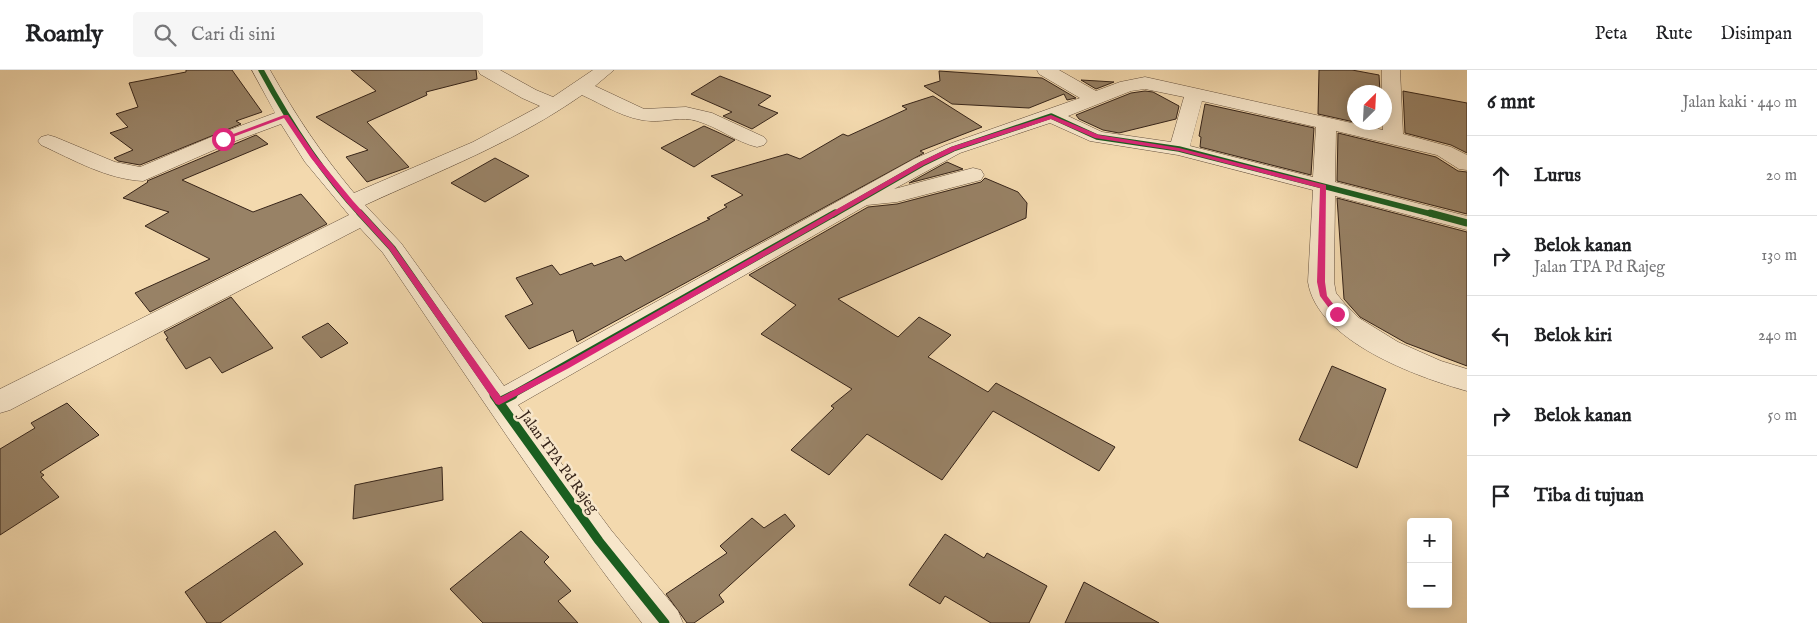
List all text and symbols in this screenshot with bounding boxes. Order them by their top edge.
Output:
search box [133,12,483,57]
text: Roamly [25,19,103,50]
icon: search [151,21,179,49]
text: Cari di sini [191,23,275,47]
text: Peta [1595,23,1627,46]
text: Rute [1655,23,1693,46]
text: Disimpan [1721,23,1792,46]
north arrow [1347,85,1392,130]
text: 6 mnt [1487,89,1535,116]
text: Jalan kaki · 440 m [1682,93,1797,113]
route start [212,128,235,151]
icon: ahead [1487,162,1515,190]
text: Lurus [1534,164,1581,188]
text: 20 m [1766,166,1797,186]
text: Belok kanan [1534,234,1632,258]
icon: right [1487,242,1515,270]
text: 130 m [1761,246,1797,266]
text: Jalan TPA Pd Rajeg [1534,258,1665,278]
route end [1326,303,1349,326]
icon: left [1487,322,1515,350]
text: Belok kiri [1534,324,1612,348]
text: 240 m [1758,326,1797,346]
icon: right [1487,402,1515,430]
text: Belok kanan [1534,404,1632,428]
street label: Jalan TPA Pd Rajeg [514,405,603,518]
text: 50 m [1768,406,1797,426]
icon: arrive [1487,482,1515,510]
text: Tiba di tujuan [1534,484,1644,508]
map controls [1407,518,1452,608]
button: + [1407,518,1452,563]
button: − [1407,563,1452,608]

